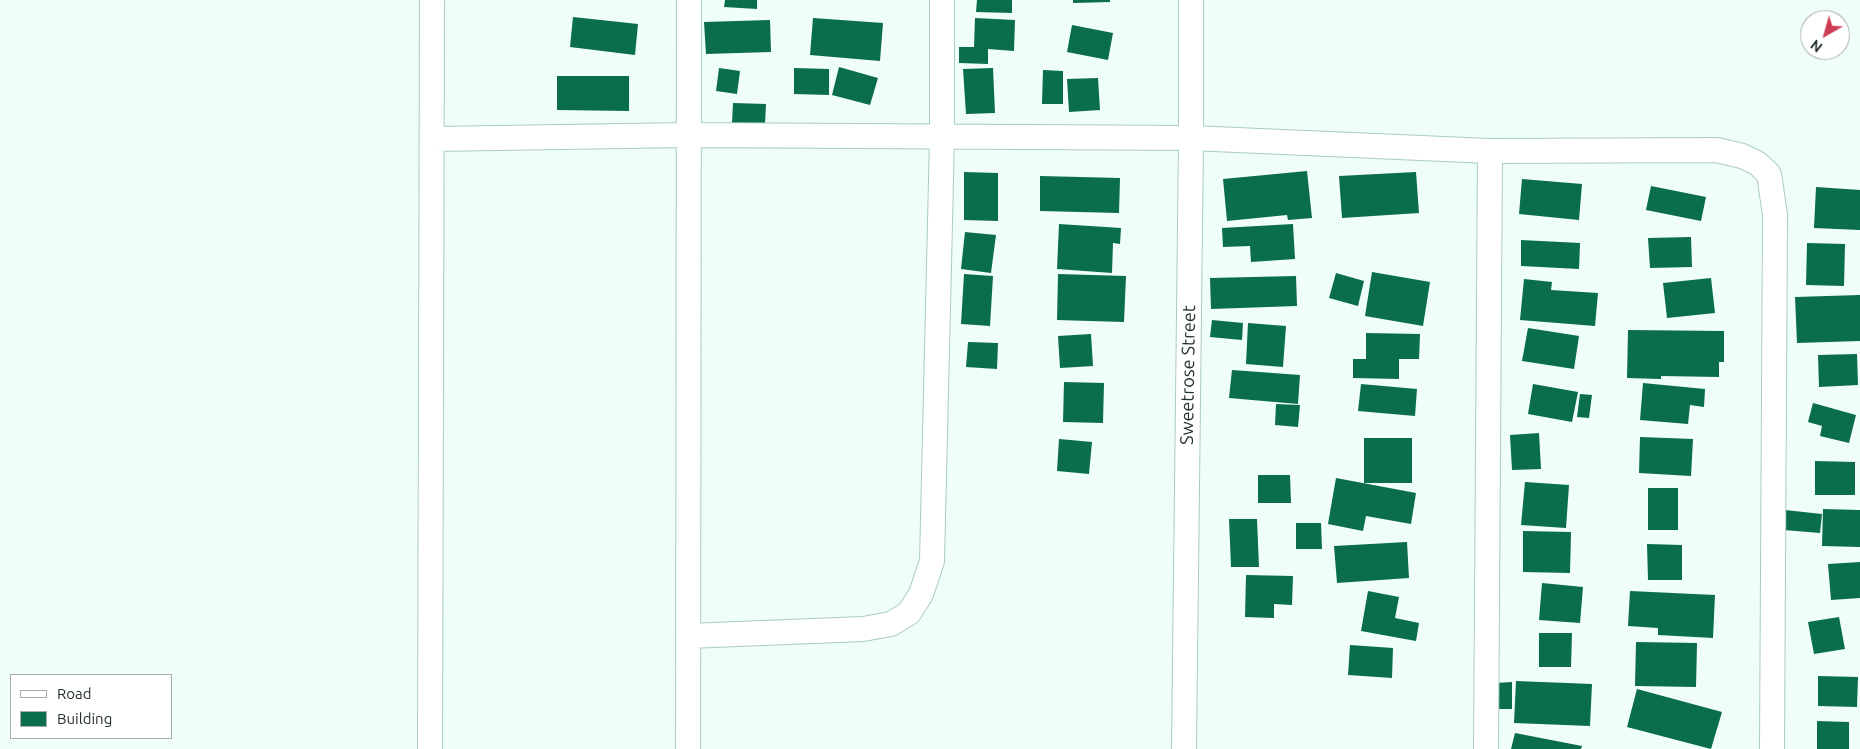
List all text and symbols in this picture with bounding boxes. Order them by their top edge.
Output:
north arrow [1800,10,1850,60]
text: N [1807,37,1825,56]
street label: Sweetrose Street [1176,305,1200,445]
legend [10,674,172,739]
text: Road [57,685,92,702]
text: Building [57,710,112,727]

